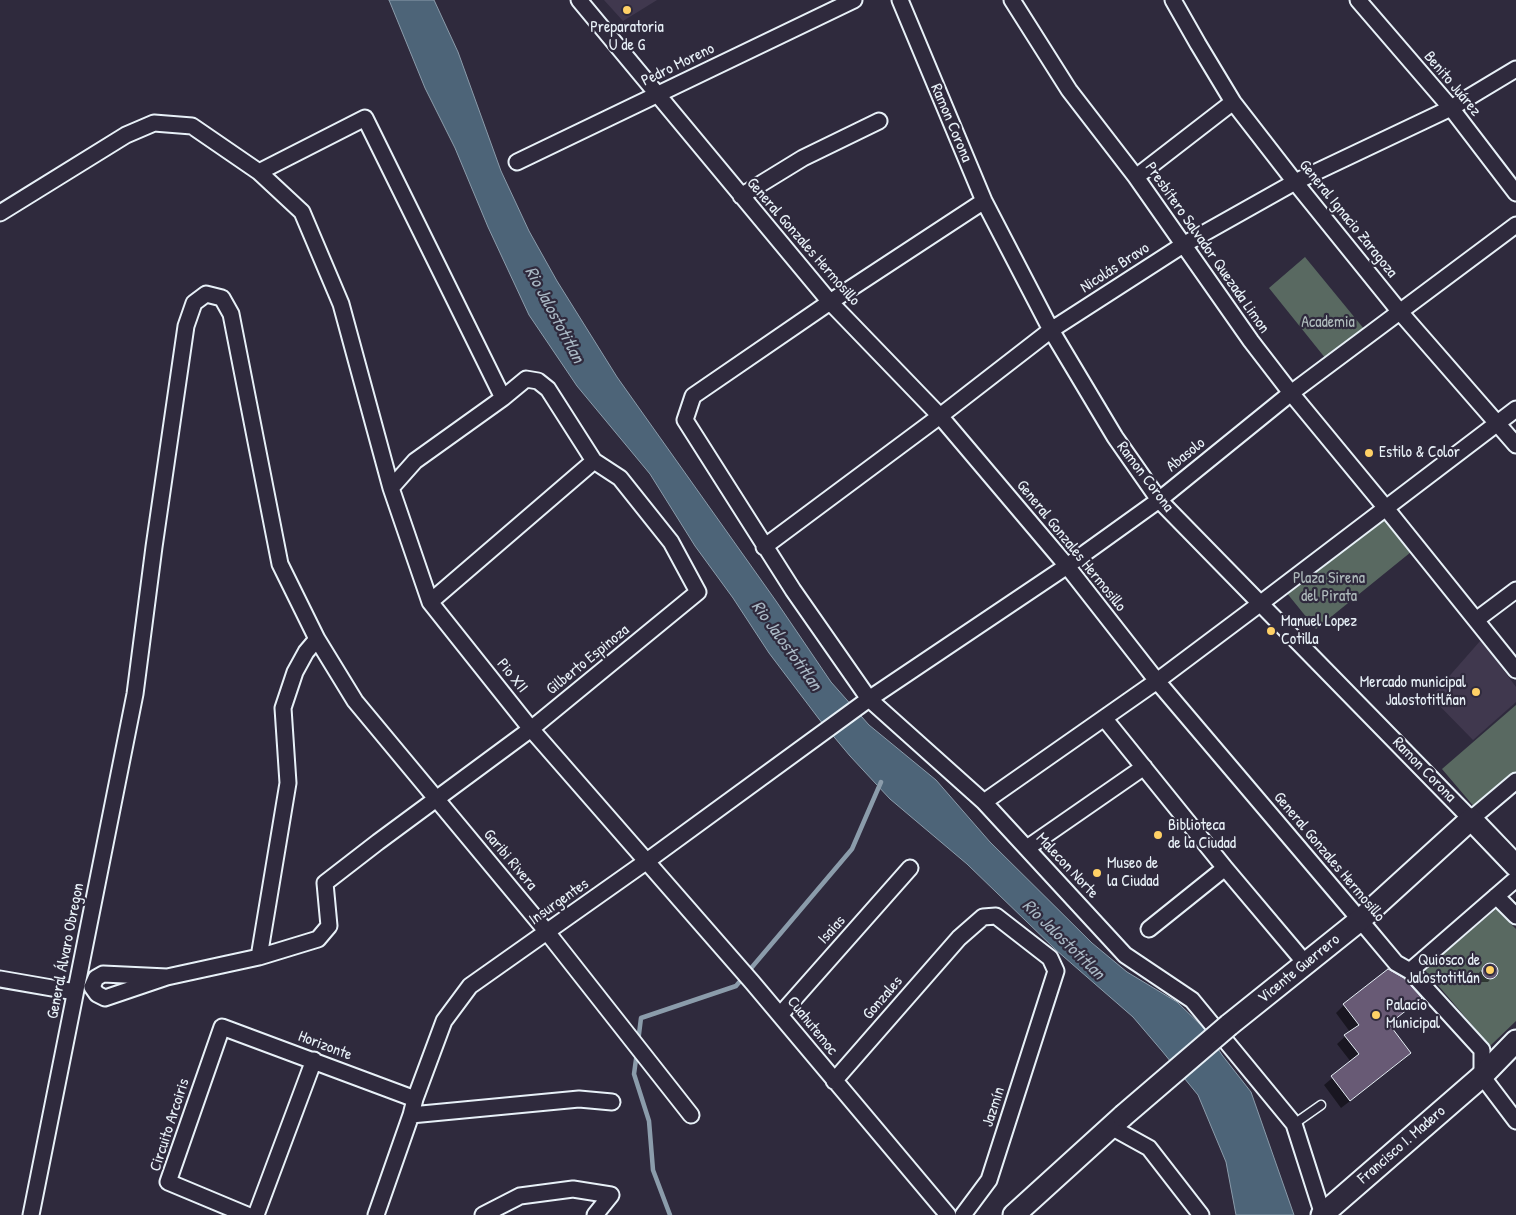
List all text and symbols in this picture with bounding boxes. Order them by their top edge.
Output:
marker: Preparatoria U de G [621,4,633,16]
place label: Preparatoria U de G [590,18,664,56]
street label: Pedro Moreno [638,39,718,91]
street label: Benito Juárez [1419,48,1485,120]
street label: Ramon Corona [926,81,976,165]
street label: General Ignacio Zaragoza [1295,156,1401,282]
street label: Presbítero Salvador Quezada Limon [1141,159,1273,337]
street label: General Gonzales Hermosillo [742,174,864,310]
street label: Nicolás Bravo [1077,239,1153,297]
water label: Rio Jalostotitlan [520,263,588,367]
park label: Academia [1301,313,1355,333]
street label: Abasolo [1163,434,1209,476]
street label: Ramon Corona [1112,438,1178,516]
place label: Estilo & Color [1379,443,1460,463]
marker: Estilo & Color [1363,447,1375,459]
street label: General Gonzales Hermosillo [1012,476,1130,616]
park label: Plaza Sirena del Pirata [1293,569,1365,607]
water label: Rio Jalostotitlan [746,597,826,695]
place label: Manuel Lopez Cotilla [1281,612,1357,650]
street label: Gilberto Espinoza [543,621,633,699]
marker: Manuel Lopez Cotilla [1265,625,1277,637]
street label: Pio XII [492,655,532,697]
place label: Mercado municipal Jalostotitlñan [1360,673,1466,711]
marker: Mercado municipal Jalostotitlñan [1470,686,1482,698]
street label: Ramon Corona [1388,733,1460,807]
street label: General Gonzales Hermosillo [1269,788,1389,926]
place label: Biblioteca de la Ciudad [1168,816,1236,854]
street label: Garibi Rivera [479,826,541,894]
street label: Malecon Norte [1032,829,1102,903]
marker: Biblioteca de la Ciudad [1152,829,1164,841]
place label: Museo de la Ciudad [1107,854,1159,892]
marker: Museo de la Ciudad [1091,867,1103,879]
street label: Insurgentes [525,875,593,929]
street label: General Álvaro Obregon [43,882,89,1020]
water label: Rio Jalostotitlan [1017,895,1109,985]
street label: Isaias [814,912,850,948]
street label: Vicente Guerrero [1254,930,1344,1008]
place label: Quiosco de Jalostotitlán [1407,951,1480,989]
marker: Quiosco de Jalostotitlán [1484,964,1496,976]
street label: Gonzales [859,972,907,1024]
street label: Cuahutemoc [783,993,841,1059]
place label: Palacio Municipal [1386,996,1440,1034]
marker: Palacio Municipal [1370,1009,1382,1021]
street label: Horizonte [295,1027,355,1065]
street label: Circuito Arcoiris [146,1076,194,1174]
street label: Jazmín [979,1085,1009,1129]
street label: Francisco I. Madero [1354,1102,1450,1188]

